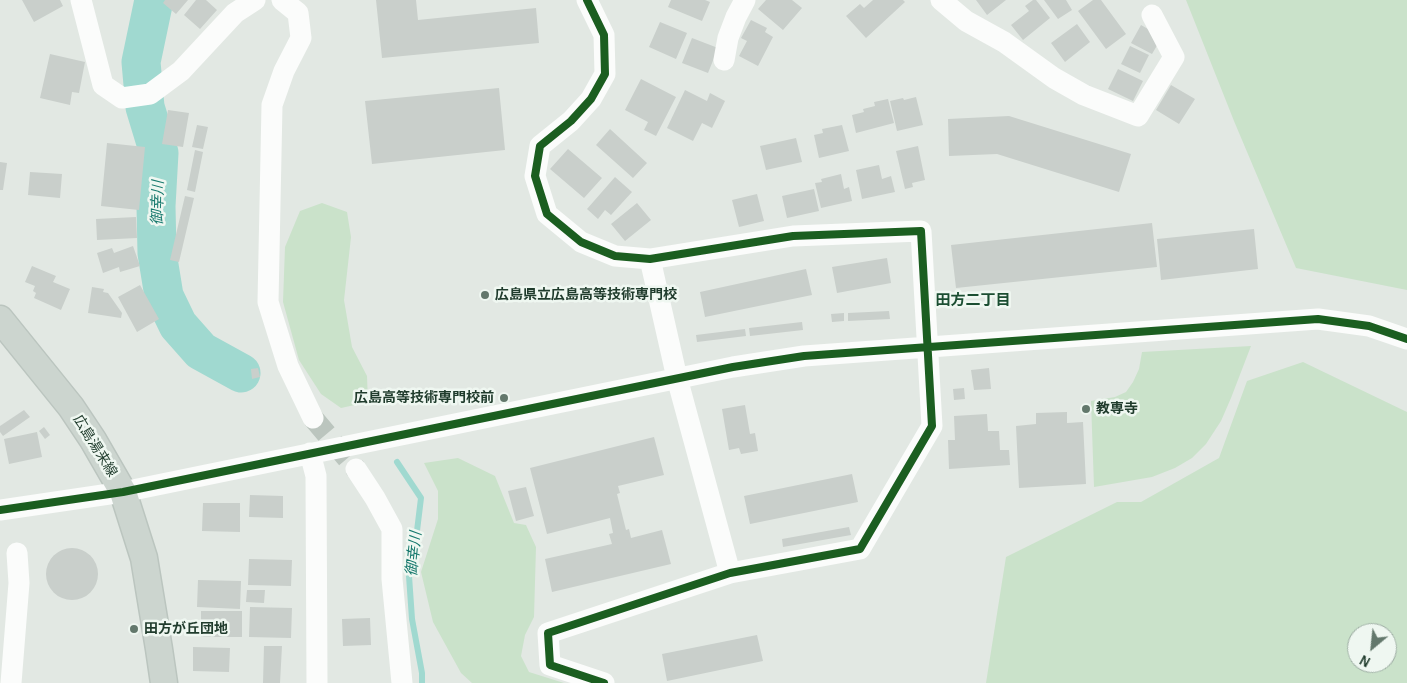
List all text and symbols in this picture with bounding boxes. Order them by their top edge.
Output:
water label: 御幸川 [149,180,167,226]
place label: 広島県立広島高等技術専門校 [495,287,677,303]
marker: 広島県立広島高等技術専門校 [479,289,491,301]
district label: 田方二丁目 [936,291,1010,309]
place label: 広島高等技術専門校前 [354,390,494,406]
marker: 広島高等技術専門校前 [498,392,510,404]
place label: 教専寺 [1096,401,1138,417]
marker: 教専寺 [1080,403,1092,415]
street label: 広島湯来線 [69,412,121,480]
water label: 御幸川 [403,531,425,577]
place label: 田方が丘団地 [144,621,228,637]
marker: 田方が丘団地 [128,623,140,635]
north arrow [1347,623,1397,673]
text: N [1358,652,1373,669]

